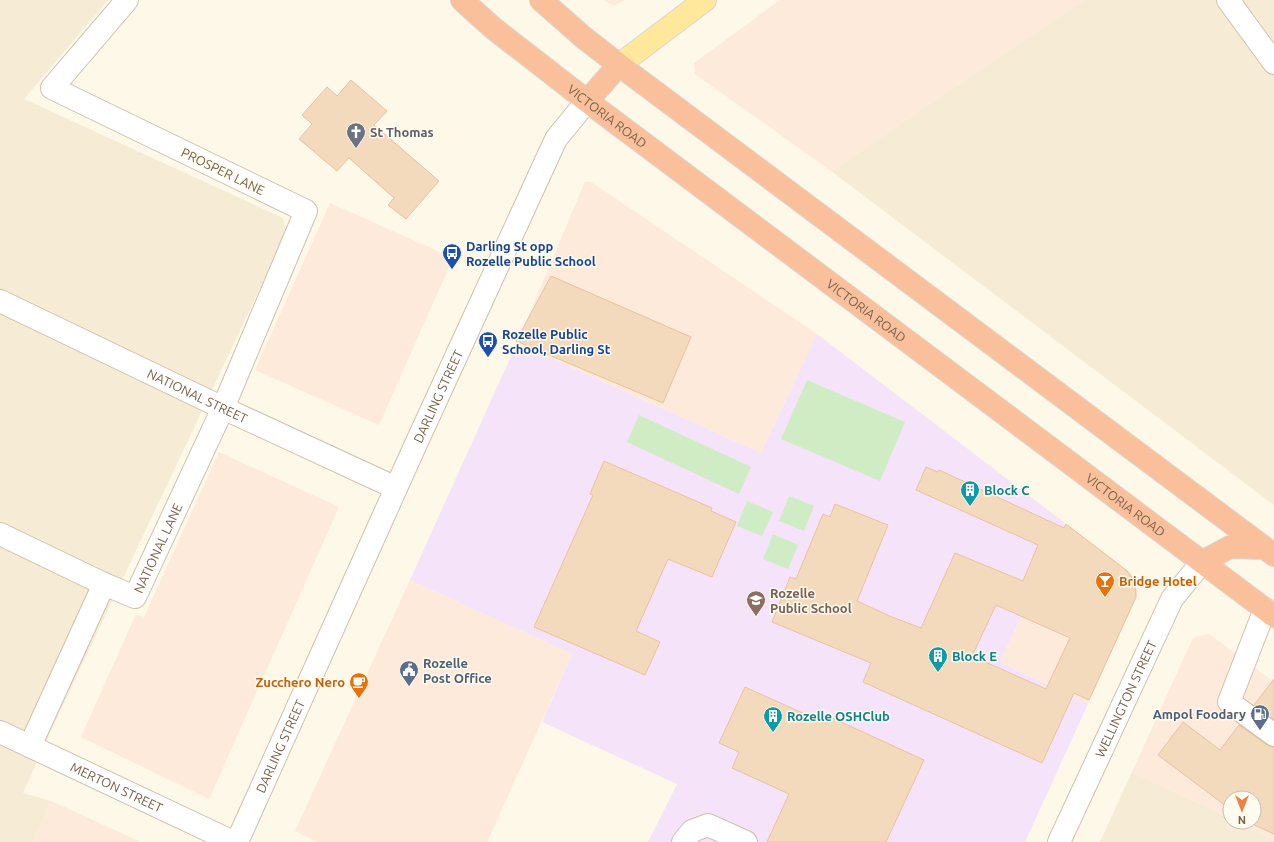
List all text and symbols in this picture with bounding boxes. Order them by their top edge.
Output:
street label: VICTORIA ROAD [565,82,650,150]
church icon: St Thomas [345,121,367,149]
place label: St Thomas [370,125,434,139]
street label: PROSPER LANE [179,145,267,197]
place label: Darling St opp Rozelle Public School [466,239,596,268]
bus stop icon: Darling St opp Rozelle Public School [441,242,463,270]
street label: VICTORIA ROAD [824,276,909,345]
place label: Rozelle Public School, Darling St [502,327,611,356]
bus stop icon: Rozelle Public School, Darling St [477,330,499,358]
street label: DARLING STREET [411,348,465,445]
street label: NATIONAL STREET [145,366,250,425]
street label: VICTORIA ROAD [1083,471,1168,539]
building icon: Block C [959,479,981,507]
place label: Block C [984,483,1030,497]
street label: NATIONAL LANE [131,501,185,595]
bar icon: Bridge Hotel [1094,570,1116,598]
place label: Bridge Hotel [1119,574,1197,588]
place label: Rozelle Public School [770,586,852,615]
school or university icon: Rozelle Public School [745,589,767,617]
street label: WELLINGTON STREET [1092,638,1159,759]
building icon: Block E [927,645,949,673]
place label: Block E [952,649,997,663]
place label: Rozelle Post Office [423,656,492,685]
public building icon: Rozelle Post Office [398,659,420,687]
cafe icon: Zucchero Nero [348,671,370,699]
place label: Zucchero Nero [256,675,345,689]
street label: DARLING STREET [253,698,307,795]
fuel station icon: Ampol Foodary [1249,703,1271,731]
building icon: Rozelle OSHClub [762,705,784,733]
place label: Ampol Foodary [1153,707,1246,721]
place label: Rozelle OSHClub [787,709,890,723]
street label: MERTON STREET [68,759,165,815]
north arrow [1222,790,1262,830]
text: N [1238,814,1246,826]

